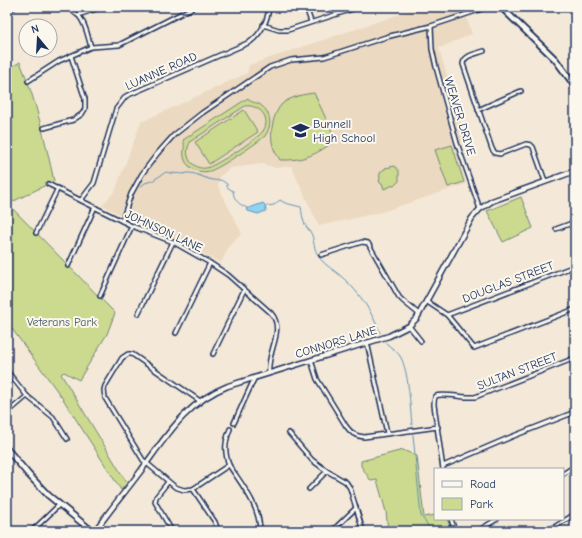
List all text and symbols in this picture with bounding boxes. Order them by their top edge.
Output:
north arrow [18,18,58,58]
text: N [30,22,40,36]
street label: LUANNE ROAD [123,49,199,93]
street label: WEAVER DRIVE [441,75,479,157]
place label: Bunnell High School [313,117,375,145]
school or university icon: Bunnell High School [290,121,310,141]
street label: JOHNSON LANE [123,207,205,255]
street label: DOUGLAS STREET [460,258,556,306]
park label: Veterans Park [27,315,97,329]
street label: CONNORS LANE [294,323,378,361]
street label: SULTAN STREET [475,349,560,393]
legend [434,468,564,520]
text: Road [470,477,496,491]
text: Park [470,497,493,511]

